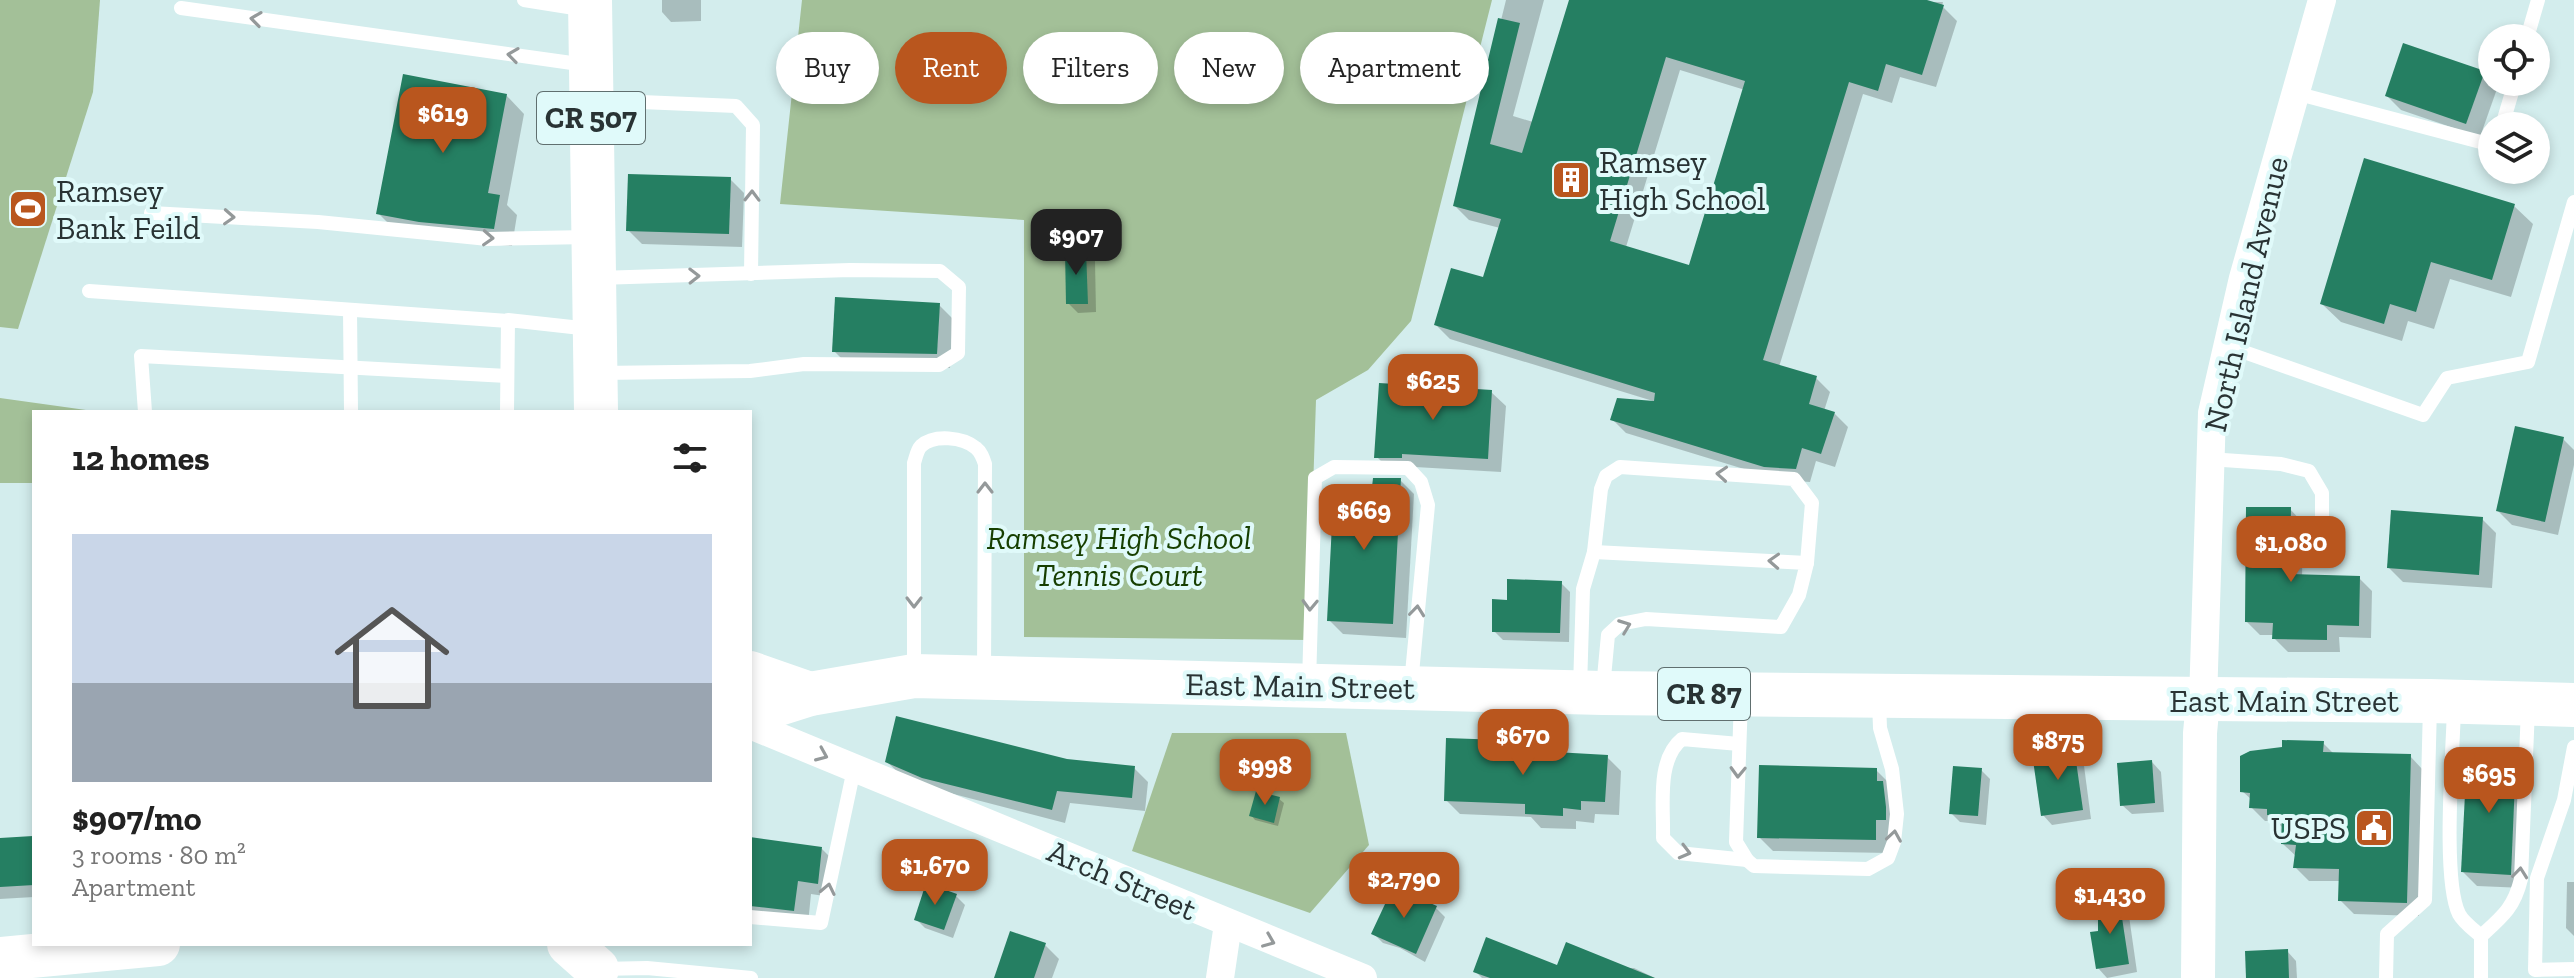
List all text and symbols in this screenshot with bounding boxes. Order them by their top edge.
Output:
one-way arrow [249,11,263,28]
map controls [2478,24,2550,184]
button: locate [2478,24,2550,96]
chip: Buy [776,32,879,104]
chip: Rent [895,32,1007,104]
chip: Filters [1023,32,1158,104]
chip: New [1174,32,1284,104]
chip: Apartment [1300,32,1489,104]
one-way arrow [507,47,520,64]
pin: $619 [396,87,490,155]
road number: CR 507 [537,92,645,144]
text: $619 [417,97,469,129]
button: layers [2478,112,2550,184]
place label: Ramsey High School [1599,143,1766,218]
street label: North Island Avenue [2196,153,2296,435]
building icon: Ramsey High School [1550,159,1592,201]
place label: Ramsey Bank Feild [56,172,201,247]
sports icon: Ramsey Bank Feild [7,188,49,230]
one-way arrow [743,189,761,202]
one-way arrow [223,208,236,225]
pin: $907 [1029,209,1123,277]
text: $907 [1049,219,1103,251]
one-way arrow [482,229,495,246]
one-way arrow [688,267,701,285]
pin: $625 [1386,354,1480,422]
text: $625 [1406,364,1460,396]
icon: filters [668,436,712,480]
text: 12 homes [72,438,210,479]
one-way arrow [1715,466,1728,483]
one-way arrow [976,481,994,494]
pin: $669 [1317,484,1411,552]
text: $669 [1337,494,1391,526]
pin: $1,080 [2226,516,2356,584]
park label: Ramsey High School Tennis Court [987,519,1252,594]
text: $1,080 [2254,526,2328,558]
one-way arrow [1767,553,1780,570]
icon: home [320,586,464,730]
one-way arrow [905,596,923,609]
one-way arrow [1302,599,1319,612]
one-way arrow [1409,604,1426,617]
one-way arrow [1617,619,1631,636]
street label: East Main Street [1185,665,1415,707]
road number: CR 87 [1658,668,1750,720]
street label: East Main Street [2169,682,2399,720]
pin: $670 [1476,709,1570,777]
pin: $875 [2011,714,2105,782]
text: $670 [1496,719,1550,751]
text: $875 [2031,724,2085,756]
pin: $998 [1218,739,1312,807]
one-way arrow [814,746,828,762]
pin: $695 [2442,747,2536,815]
text: $998 [1238,749,1292,781]
text: $695 [2462,757,2516,789]
one-way arrow [1730,766,1747,779]
text: $907/mo [72,798,202,839]
public building icon: USPS [2353,807,2395,849]
place label: USPS [2271,809,2346,847]
one-way arrow [1885,830,1902,843]
street label: Arch Street [1042,832,1202,928]
text: 3 rooms · 80 m² [72,839,246,871]
pin: $1,670 [870,839,1000,907]
one-way arrow [1678,842,1691,859]
text: $1,670 [900,849,970,881]
pin: $2,790 [1339,852,1469,920]
text: $2,790 [1367,862,1441,894]
one-way arrow [2511,866,2528,879]
pin: $1,430 [2045,868,2175,936]
text: Apartment [72,871,195,903]
text: $1,430 [2074,878,2146,910]
one-way arrow [819,882,836,896]
one-way arrow [1261,931,1275,947]

